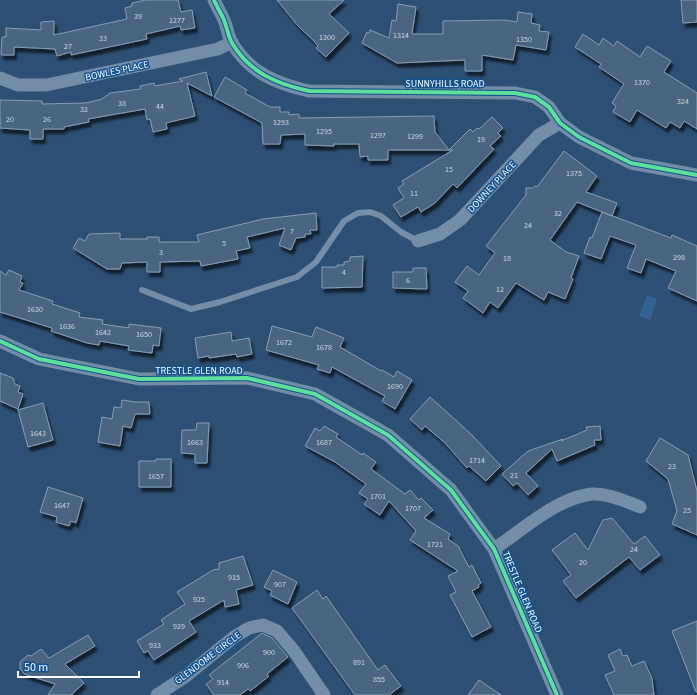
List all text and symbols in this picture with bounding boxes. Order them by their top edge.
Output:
house number: 39 [134,11,142,22]
house number: 1277 [169,15,185,26]
house number: 1314 [393,30,409,41]
house number: 1300 [319,32,335,43]
house number: 33 [99,33,107,44]
house number: 1350 [516,34,532,45]
house number: 27 [64,41,72,52]
street label: BOWLES PLACE [84,57,150,85]
street label: SUNNYHILLS ROAD [405,77,485,91]
house number: 1370 [634,77,650,88]
house number: 324 [677,96,689,107]
house number: 38 [118,98,126,109]
house number: 44 [156,101,164,112]
house number: 32 [80,104,88,115]
house number: 20 [6,114,14,125]
house number: 26 [43,114,51,125]
house number: 1293 [273,117,289,128]
house number: 1295 [316,126,332,137]
house number: 1297 [370,130,386,141]
house number: 1299 [407,131,423,142]
house number: 19 [477,134,485,145]
street label: DOWNEY PLACE [464,158,520,216]
house number: 15 [445,164,453,175]
house number: 1375 [566,168,582,179]
house number: 11 [410,188,418,199]
house number: 32 [554,208,562,219]
house number: 24 [524,220,532,231]
house number: 7 [290,226,294,237]
house number: 5 [222,238,226,249]
house number: 3 [159,247,163,258]
house number: 298 [673,252,685,263]
house number: 18 [503,253,511,264]
house number: 4 [342,267,346,278]
house number: 6 [406,275,410,286]
house number: 12 [496,284,504,295]
house number: 1630 [27,304,43,315]
house number: 1636 [59,321,75,332]
house number: 1642 [95,327,111,338]
house number: 1650 [136,329,152,340]
house number: 1672 [276,337,292,348]
house number: 1678 [316,342,332,353]
street label: TRESTLE GLEN ROAD [155,364,243,378]
house number: 1690 [387,381,403,392]
house number: 1643 [30,428,46,439]
house number: 1663 [187,437,203,448]
house number: 1687 [316,437,332,448]
house number: 1714 [469,455,485,466]
house number: 23 [668,461,676,472]
house number: 21 [510,470,518,481]
house number: 1657 [148,471,164,482]
house number: 1701 [370,491,386,502]
house number: 1647 [54,500,70,511]
house number: 1707 [405,503,421,514]
house number: 25 [683,505,691,516]
house number: 1721 [427,539,443,550]
house number: 24 [630,544,638,555]
street label: TRESTLE GLEN ROAD [498,549,546,635]
house number: 20 [579,557,587,568]
house number: 915 [228,572,240,583]
house number: 907 [274,579,286,590]
house number: 925 [193,594,205,605]
house number: 929 [173,621,185,632]
street label: GLENDOME CIRCLE [172,628,244,688]
house number: 933 [149,640,161,651]
house number: 900 [263,647,275,658]
scale bar [18,653,139,679]
house number: 891 [353,657,365,668]
text: 50 m [24,659,48,676]
house number: 906 [237,660,249,671]
house number: 855 [373,674,385,685]
house number: 914 [217,677,229,688]

